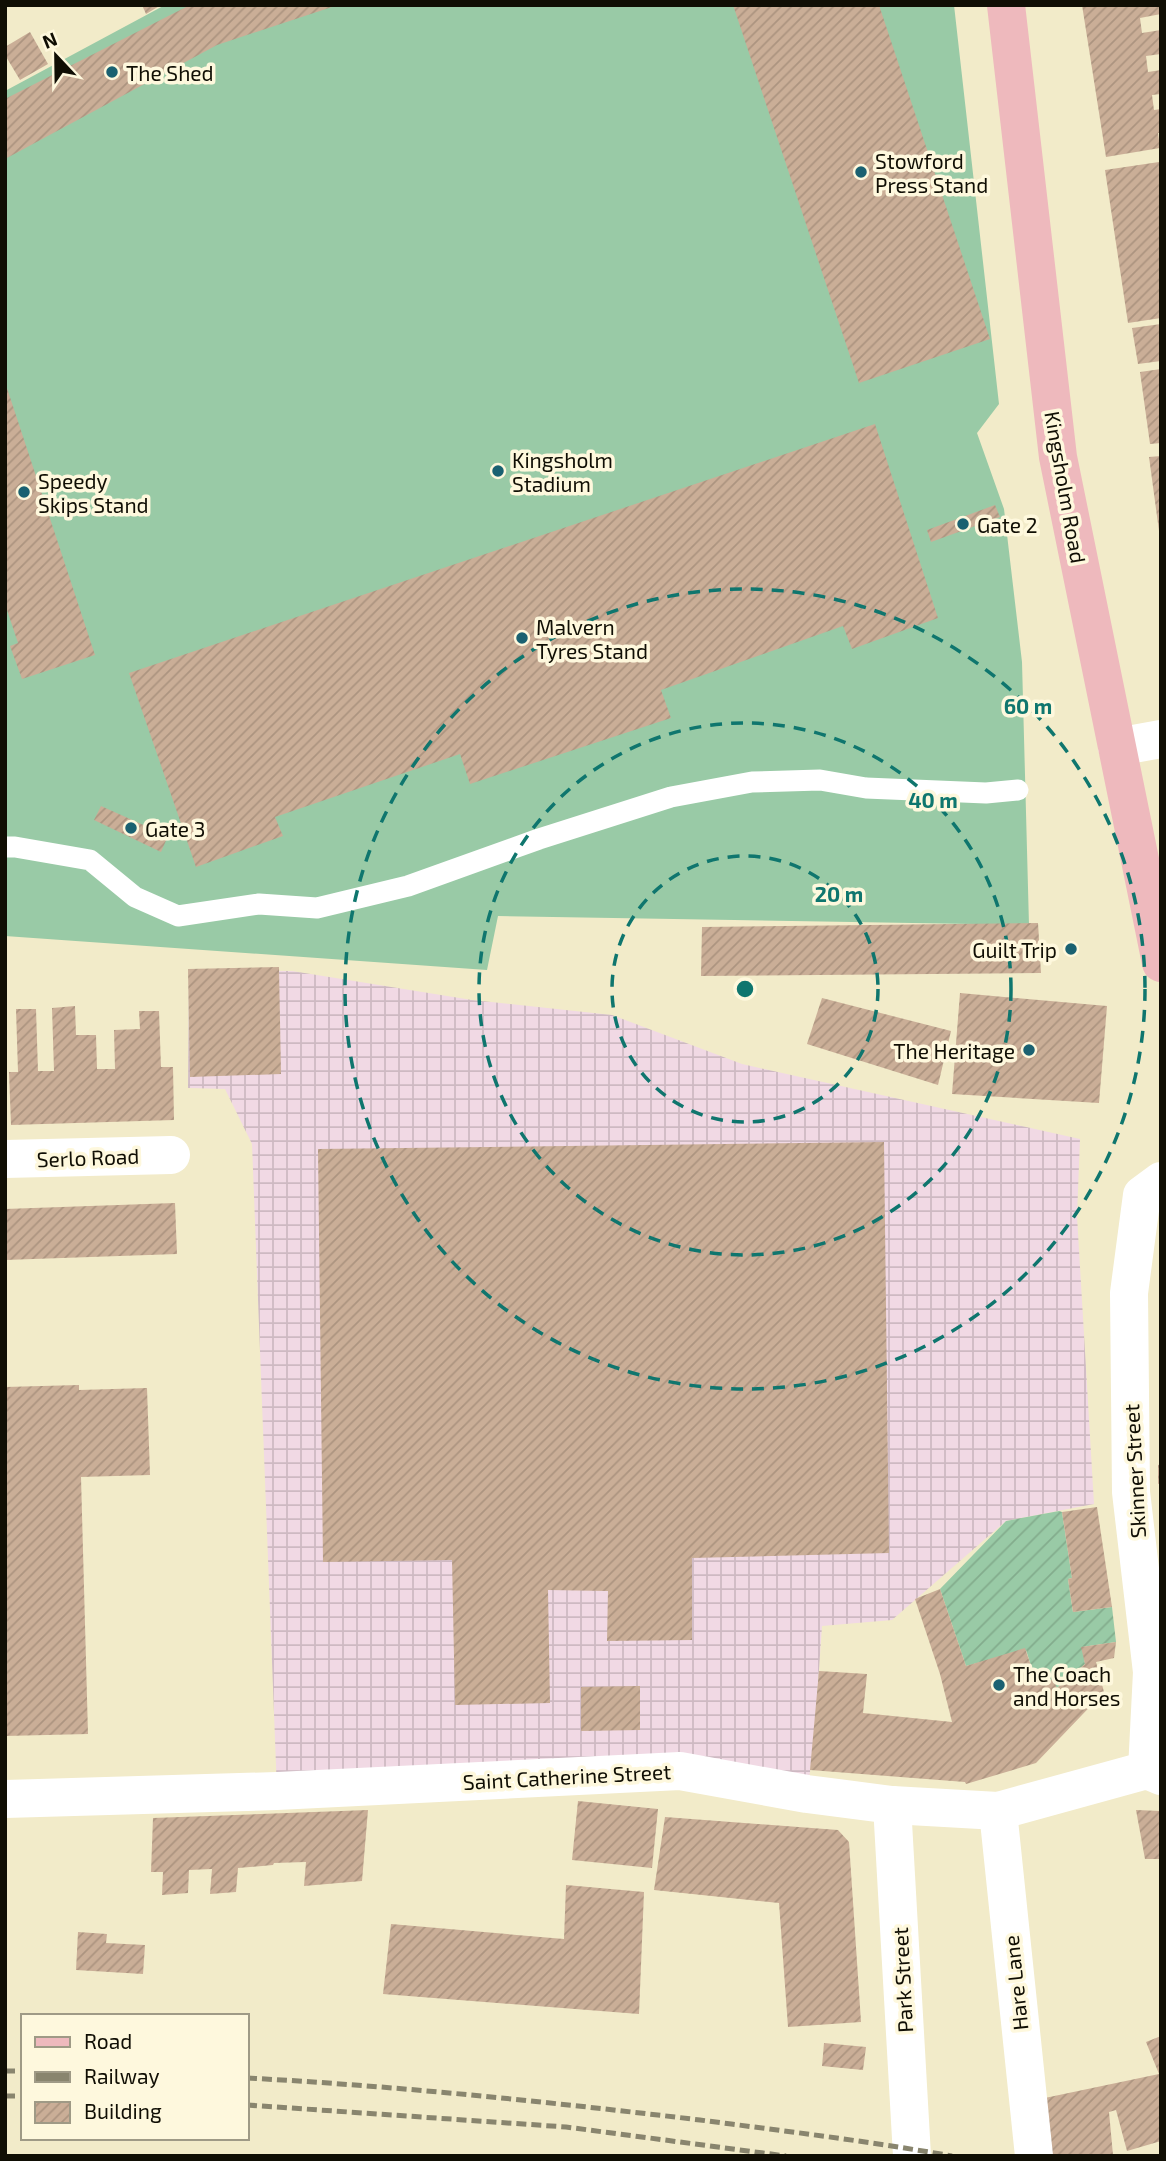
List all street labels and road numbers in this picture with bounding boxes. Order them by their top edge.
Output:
street label: Kingsholm Road [1040,409,1092,565]
street label: Serlo Road [36,1143,140,1171]
street label: Skinner Street [1118,1403,1150,1539]
street label: Saint Catherine Street [462,1758,672,1794]
street label: Park Street [887,1927,917,2033]
street label: Hare Lane [998,1934,1032,2032]

